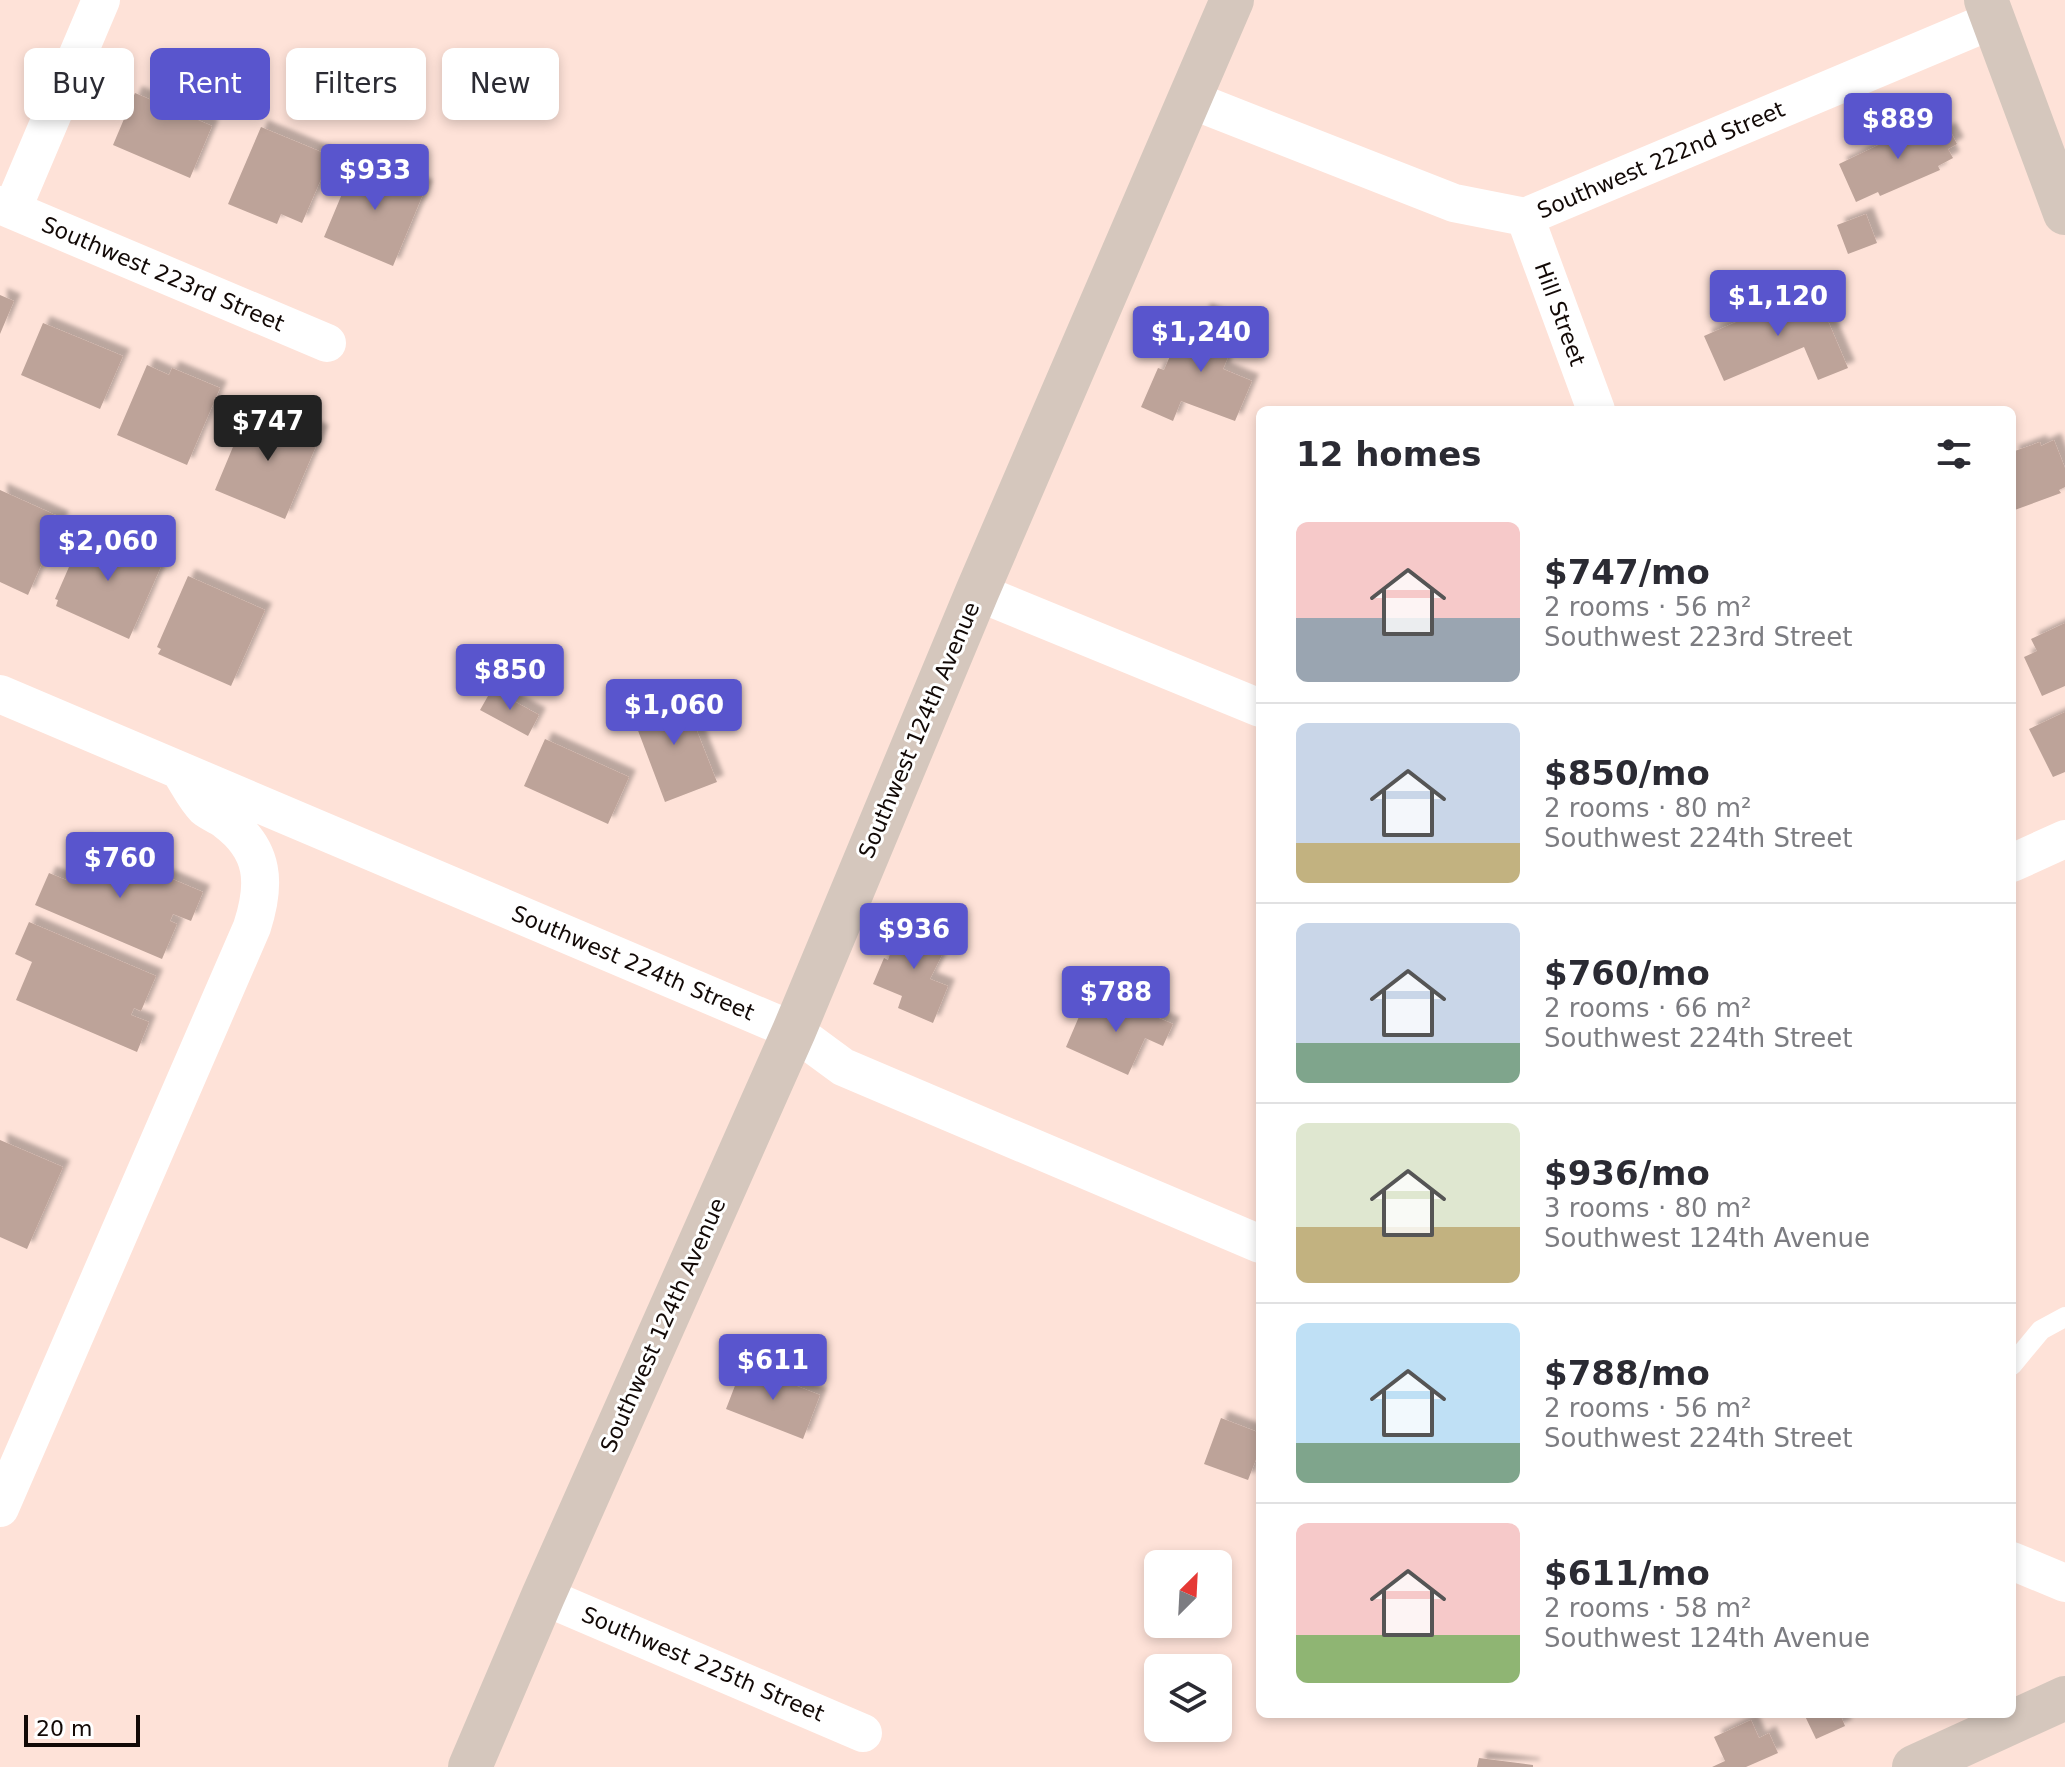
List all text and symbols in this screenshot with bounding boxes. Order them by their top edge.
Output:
chip: Buy [24,48,134,120]
chip: Rent [150,48,270,120]
chip: Filters [286,48,426,120]
chip: New [442,48,559,120]
pin: $889 [1851,93,1945,161]
street label: Southwest 222nd Street [1534,96,1789,224]
text: $889 [1862,104,1934,134]
pin: $933 [328,144,422,212]
text: $933 [339,155,411,185]
street label: Southwest 223rd Street [38,212,288,337]
street label: Hill Street [1530,259,1590,370]
pin: $1,120 [1713,270,1843,338]
text: $1,120 [1728,281,1828,311]
pin: $1,240 [1136,306,1266,374]
text: $1,240 [1151,317,1251,347]
pin: $747 [221,395,315,463]
text: $747 [232,406,304,436]
icon: filters [1932,432,1976,476]
text: 12 homes [1296,434,1481,474]
pin: $2,060 [43,515,173,583]
text: $2,060 [58,526,158,556]
text: $747/mo [1544,552,1710,592]
icon: home [1360,554,1456,650]
text: 2 rooms · 56 m² [1544,592,1752,622]
street label: Southwest 124th Avenue [854,598,984,862]
text: Southwest 223rd Street [1544,622,1852,652]
pin: $850 [463,644,557,712]
text: $850 [474,655,546,685]
pin: $1,060 [609,679,739,747]
text: $1,060 [624,690,724,720]
text: $850/mo [1544,753,1710,793]
icon: home [1360,755,1456,851]
text: 2 rooms · 80 m² [1544,793,1752,823]
text: Southwest 224th Street [1544,823,1852,853]
pin: $760 [73,832,167,900]
text: $760 [84,843,156,873]
street label: Southwest 224th Street [508,901,758,1026]
pin: $936 [867,903,961,971]
text: $936 [878,914,950,944]
text: $760/mo [1544,953,1710,993]
icon: home [1360,955,1456,1051]
pin: $788 [1069,966,1163,1034]
text: $788 [1080,977,1152,1007]
text: 2 rooms · 66 m² [1544,993,1752,1023]
text: Southwest 224th Street [1544,1023,1852,1053]
text: $936/mo [1544,1153,1710,1193]
icon: home [1360,1155,1456,1251]
text: 3 rooms · 80 m² [1544,1193,1752,1223]
street label: Southwest 124th Avenue [595,1194,731,1456]
text: Southwest 124th Avenue [1544,1223,1870,1253]
pin: $611 [726,1334,820,1402]
text: $611 [737,1345,809,1375]
text: $788/mo [1544,1353,1710,1393]
icon: home [1360,1355,1456,1451]
text: 2 rooms · 56 m² [1544,1393,1752,1423]
text: Southwest 224th Street [1544,1423,1852,1453]
north arrow [1144,1550,1232,1638]
map controls [1144,1550,1232,1742]
text: $611/mo [1544,1553,1710,1593]
icon: home [1360,1555,1456,1651]
text: 2 rooms · 58 m² [1544,1593,1752,1623]
street label: Southwest 225th Street [578,1602,828,1727]
text: Southwest 124th Avenue [1544,1623,1870,1653]
button: layers [1144,1654,1232,1742]
scale bar [24,1711,140,1747]
text: 20 m [36,1716,92,1741]

